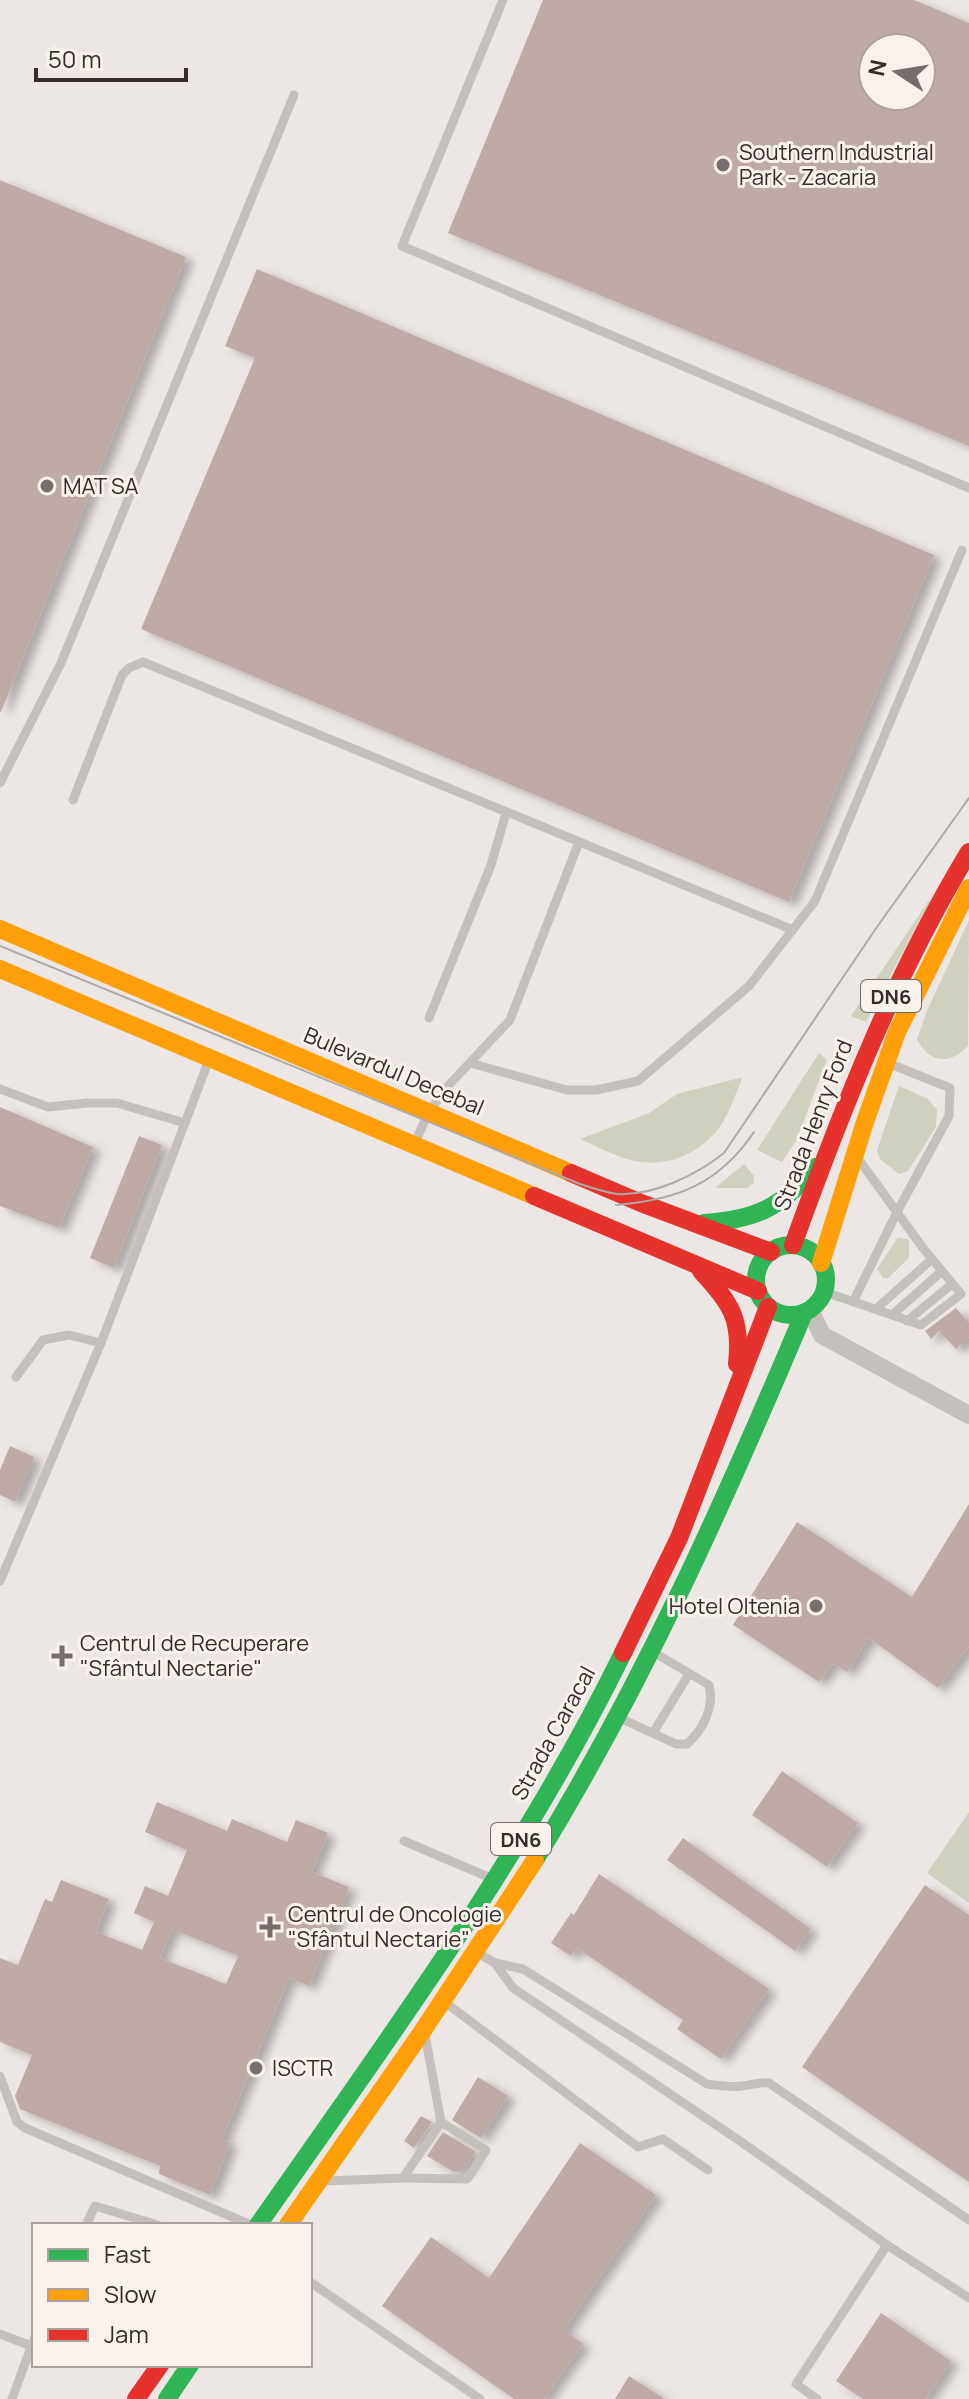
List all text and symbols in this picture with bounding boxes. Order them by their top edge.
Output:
scale bar [36,32,186,82]
north arrow [857,32,937,112]
text: 50 m [48,42,102,75]
text: N [861,57,894,79]
place label: Southern Industrial Park - Zacaria [739,137,934,192]
marker: Southern Industrial Park - Zacaria [714,156,732,174]
place label: MAT SA [63,471,139,501]
marker: MAT SA [38,477,56,495]
road number: DN6 [861,980,921,1012]
street label: Bulevardul Decebal [299,1020,489,1122]
street label: Strada Henry Ford [767,1035,859,1215]
place label: Hotel Oltenia [669,1591,800,1621]
marker: Hotel Oltenia [807,1597,825,1615]
place label: Centrul de Recuperare "Sfântul Nectarie" [80,1628,309,1683]
marker: Centrul de Recuperare "Sfântul Nectarie" [51,1645,73,1667]
street label: Strada Caracal [504,1661,602,1805]
road number: DN6 [491,1823,551,1855]
place label: Centrul de Oncologie "Sfântul Nectarie" [288,1899,502,1954]
marker: Centrul de Oncologie "Sfântul Nectarie" [259,1916,281,1938]
place label: ISCTR [272,2053,333,2083]
marker: ISCTR [247,2059,265,2077]
legend [32,2223,312,2367]
text: Fast [104,2237,151,2270]
text: Slow [104,2277,157,2310]
text: Jam [104,2317,149,2350]

